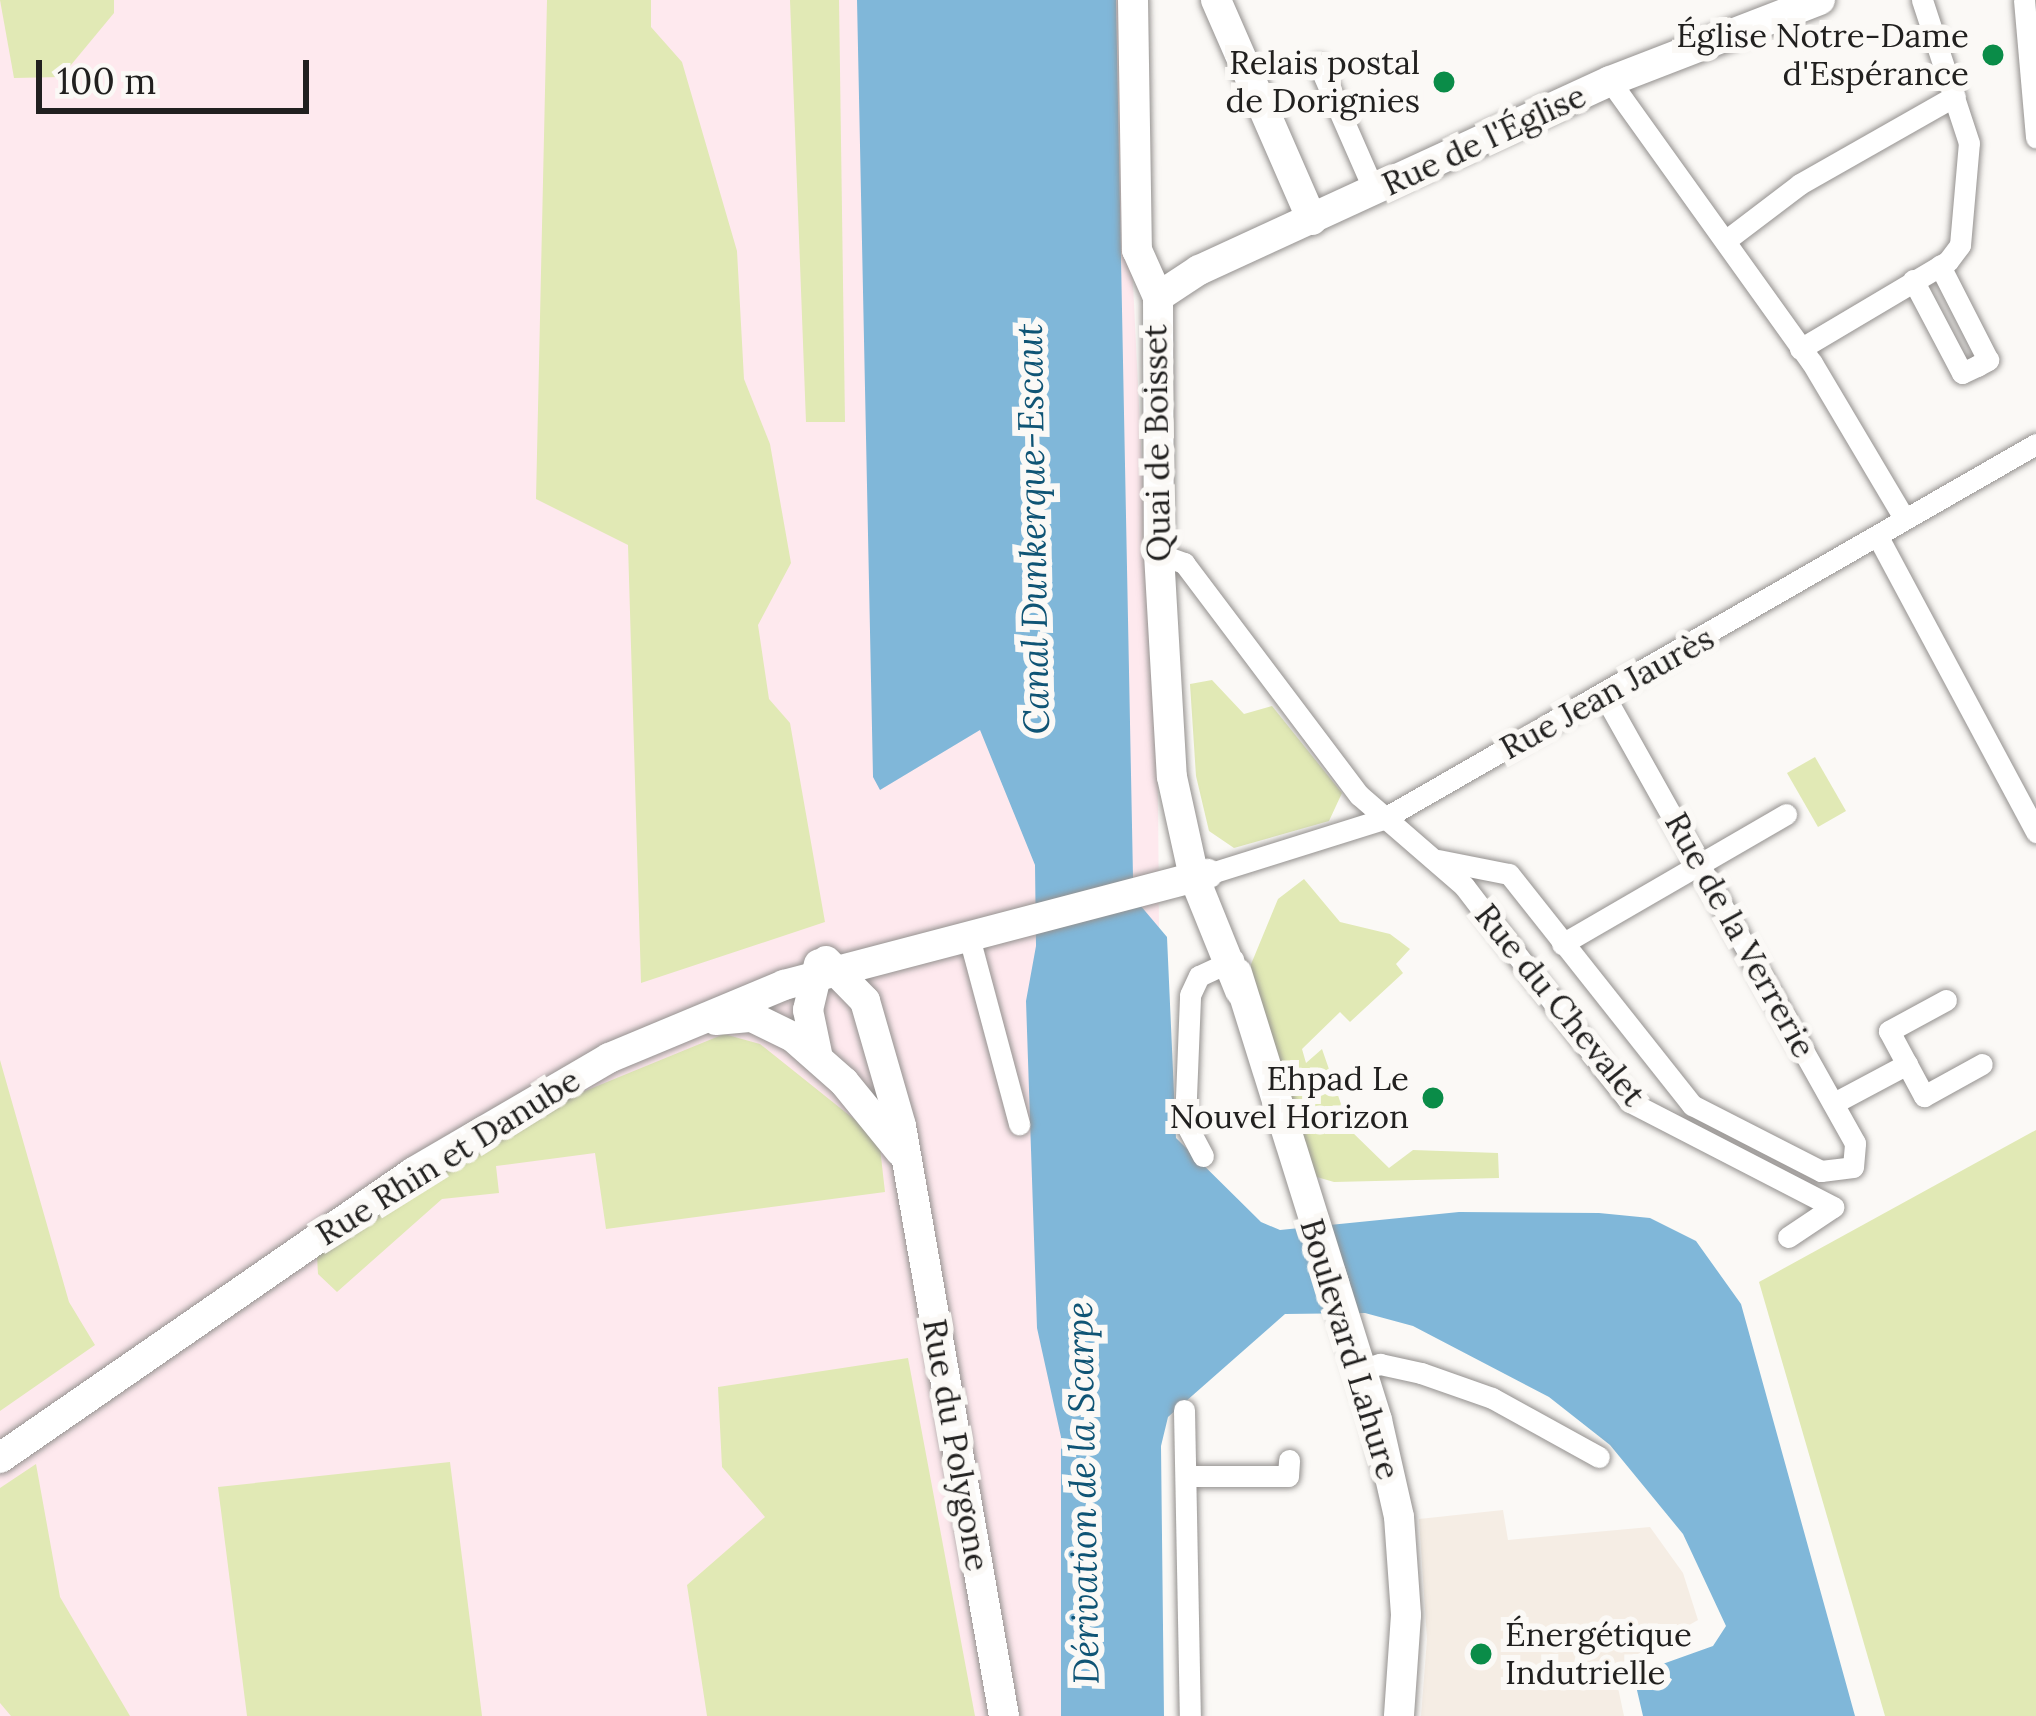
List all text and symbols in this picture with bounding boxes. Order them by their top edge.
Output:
place label: Église Notre-Dame d'Espérance [1676,16,1969,94]
scale bar [42,36,315,110]
marker: Église Notre-Dame d'Espérance [1980,42,2006,68]
place label: Relais postal de Dorignies [1226,43,1420,121]
text: 100 m [57,58,156,104]
marker: Relais postal de Dorignies [1431,69,1457,95]
street label: Rue de l'Église [1376,76,1592,204]
water label: Canal Dunkerque-Escaut [1008,323,1058,735]
street label: Quai de Boisset [1135,324,1179,562]
street label: Rue Jean Jaurès [1493,618,1721,768]
street label: Rue de la Verrerie [1656,806,1824,1064]
street label: Rue du Chevalet [1466,896,1654,1114]
place label: Ehpad Le Nouvel Horizon [1169,1059,1409,1137]
street label: Rue Rhin et Danube [309,1060,587,1254]
marker: Ehpad Le Nouvel Horizon [1420,1085,1446,1111]
street label: Boulevard Lahure [1292,1214,1408,1484]
water label: Dérivation de la Scarpe [1058,1301,1108,1685]
street label: Rue du Polygone [914,1316,998,1574]
place label: Énergétique Indutrielle [1505,1615,1692,1693]
marker: Énergétique Indutrielle [1468,1641,1494,1667]

